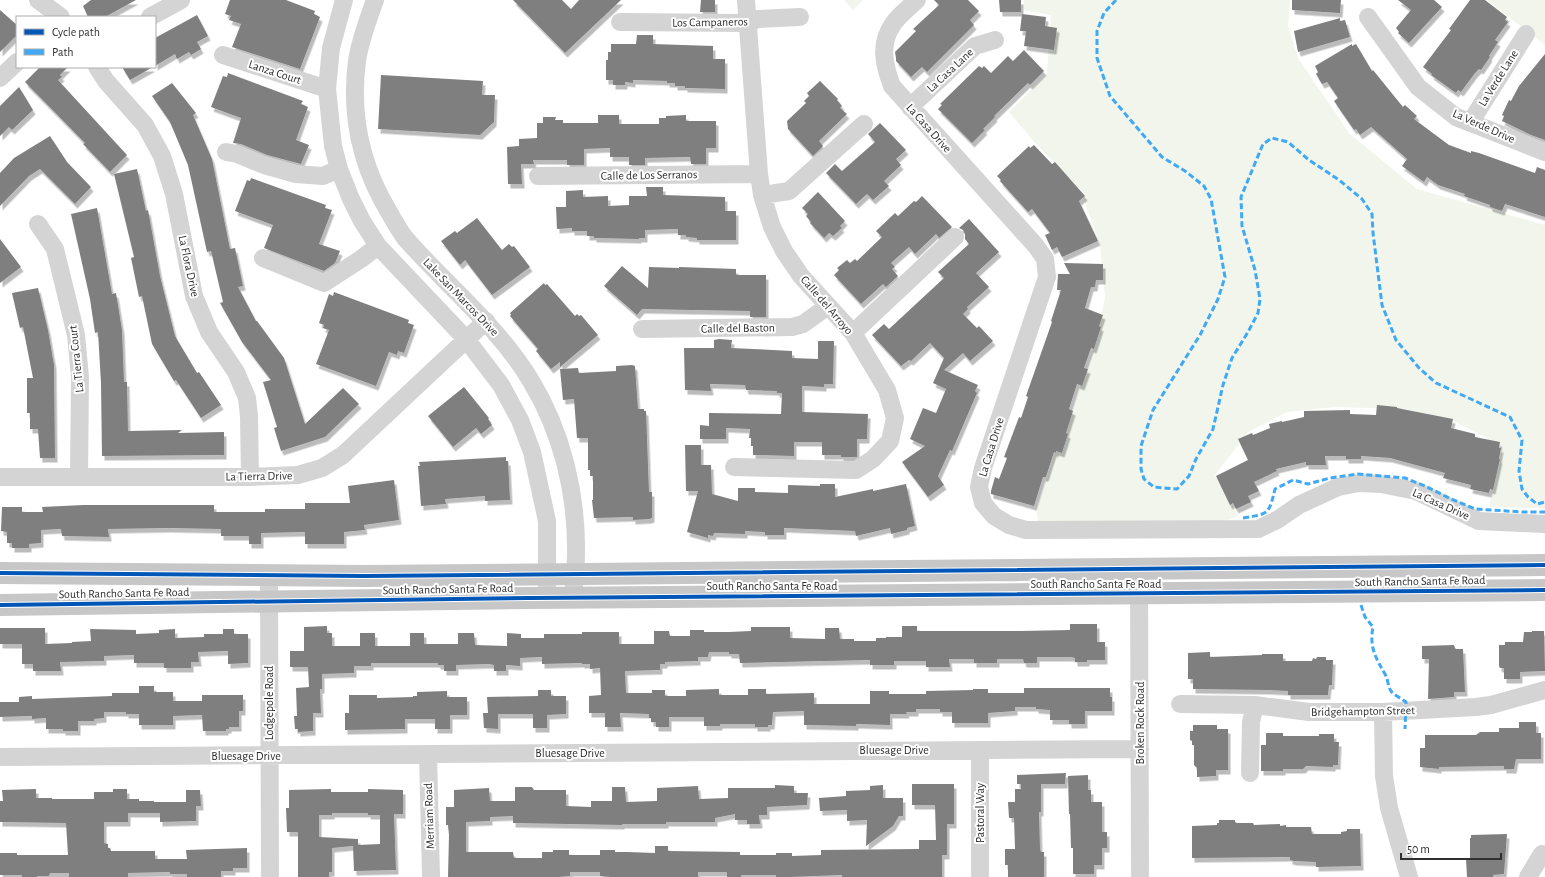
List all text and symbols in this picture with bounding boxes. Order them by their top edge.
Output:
street label: Los Campaneros [672,15,748,29]
legend [16,16,156,68]
text: Cycle path [52,26,100,39]
text: Path [52,46,74,58]
street label: La Casa Lane [925,46,975,94]
street label: La Verde Lane [1476,48,1520,108]
street label: Lanza Court [247,58,303,86]
street label: La Casa Drive [904,101,954,155]
street label: La Verde Drive [1451,107,1517,145]
street label: Calle de Los Serranos [601,168,697,182]
street label: La Flora Drive [177,234,201,298]
street label: Lake San Marcos Drive [421,256,501,338]
street label: Calle del Arroyo [798,273,856,337]
street label: Calle del Baston [701,321,775,335]
street label: La Tierra Court [66,325,85,393]
street label: La Casa Drive [976,416,1006,478]
street label: La Tierra Drive [225,469,293,483]
street label: La Casa Drive [1411,486,1471,522]
street label: South Rancho Santa Fe Road [1354,574,1486,588]
street label: South Rancho Santa Fe Road [1031,578,1161,590]
street label: South Rancho Santa Fe Road [707,580,837,592]
street label: South Rancho Santa Fe Road [382,582,514,596]
street label: South Rancho Santa Fe Road [58,586,190,600]
street label: Lodgepole Road [263,666,275,740]
street label: Broken Rock Road [1134,681,1146,765]
street label: Bridgehampton Street [1311,704,1415,718]
street label: Bluesage Drive [859,744,929,756]
street label: Bluesage Drive [535,747,605,759]
street label: Bluesage Drive [211,750,281,762]
street label: Merriam Road [422,783,436,849]
street label: Pastoral Way [974,783,987,843]
scale bar [1401,835,1501,861]
text: 50 m [1407,843,1430,855]

